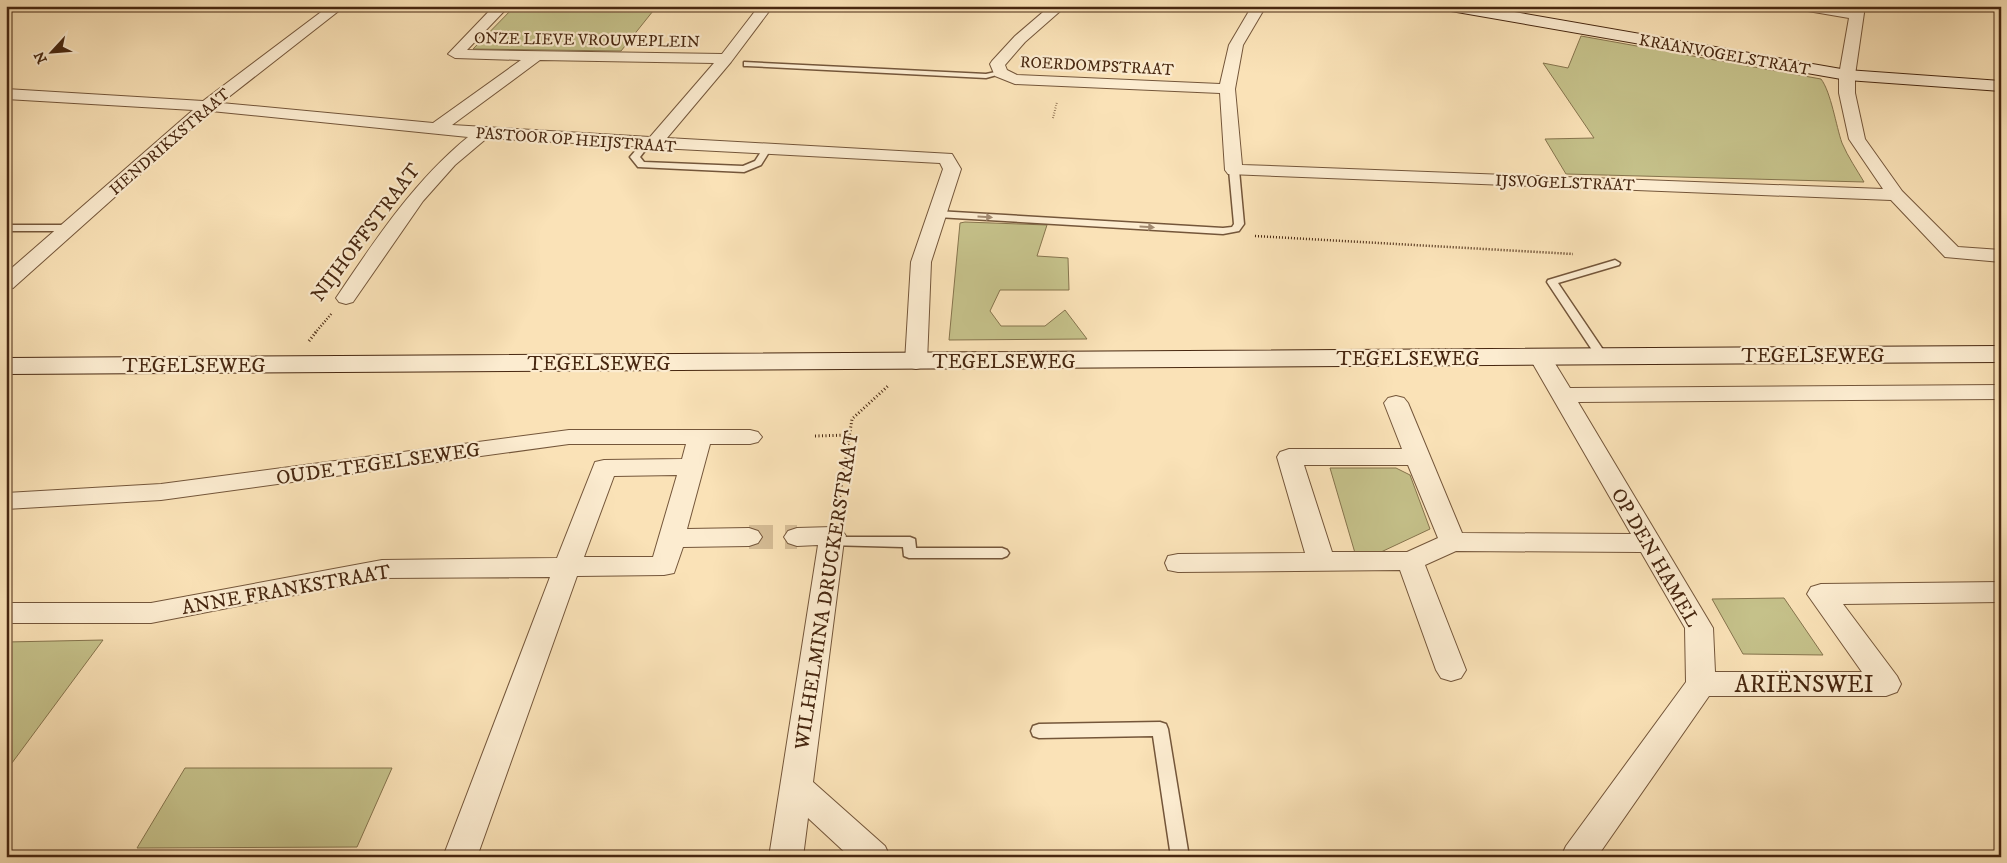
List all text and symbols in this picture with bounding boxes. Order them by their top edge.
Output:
north arrow [28,28,78,78]
street label: ONZE LIEVE VROUWEPLEIN [474,28,700,52]
street label: KRAANVOGELSTRAAT [1637,30,1812,80]
text: N [30,48,52,66]
street label: ROERDOMPSTRAAT [1020,52,1174,80]
street label: HENDRIKXSTRAAT [105,84,234,199]
street label: PASTOOR OP HEIJSTRAAT [475,123,677,157]
street label: NIJHOFFSTRAAT [306,159,426,307]
street label: IJSVOGELSTRAAT [1495,171,1635,195]
one-way arrow [977,214,993,222]
one-way arrow [1140,223,1156,231]
street label: TEGELSEWEG [1742,344,1885,369]
street label: TEGELSEWEG [1337,347,1480,372]
street label: TEGELSEWEG [933,350,1076,375]
street label: TEGELSEWEG [528,352,671,377]
street label: TEGELSEWEG [123,354,266,379]
street label: WILHELMINA DRUCKERSTRAAT [790,429,865,753]
street label: OUDE TEGELSEWEG [275,438,482,491]
street label: OP DEN HAMEL [1605,484,1705,632]
street label: ANNE FRANKSTRAAT [180,560,393,621]
street label: ARIËNSWEI [1734,670,1874,700]

